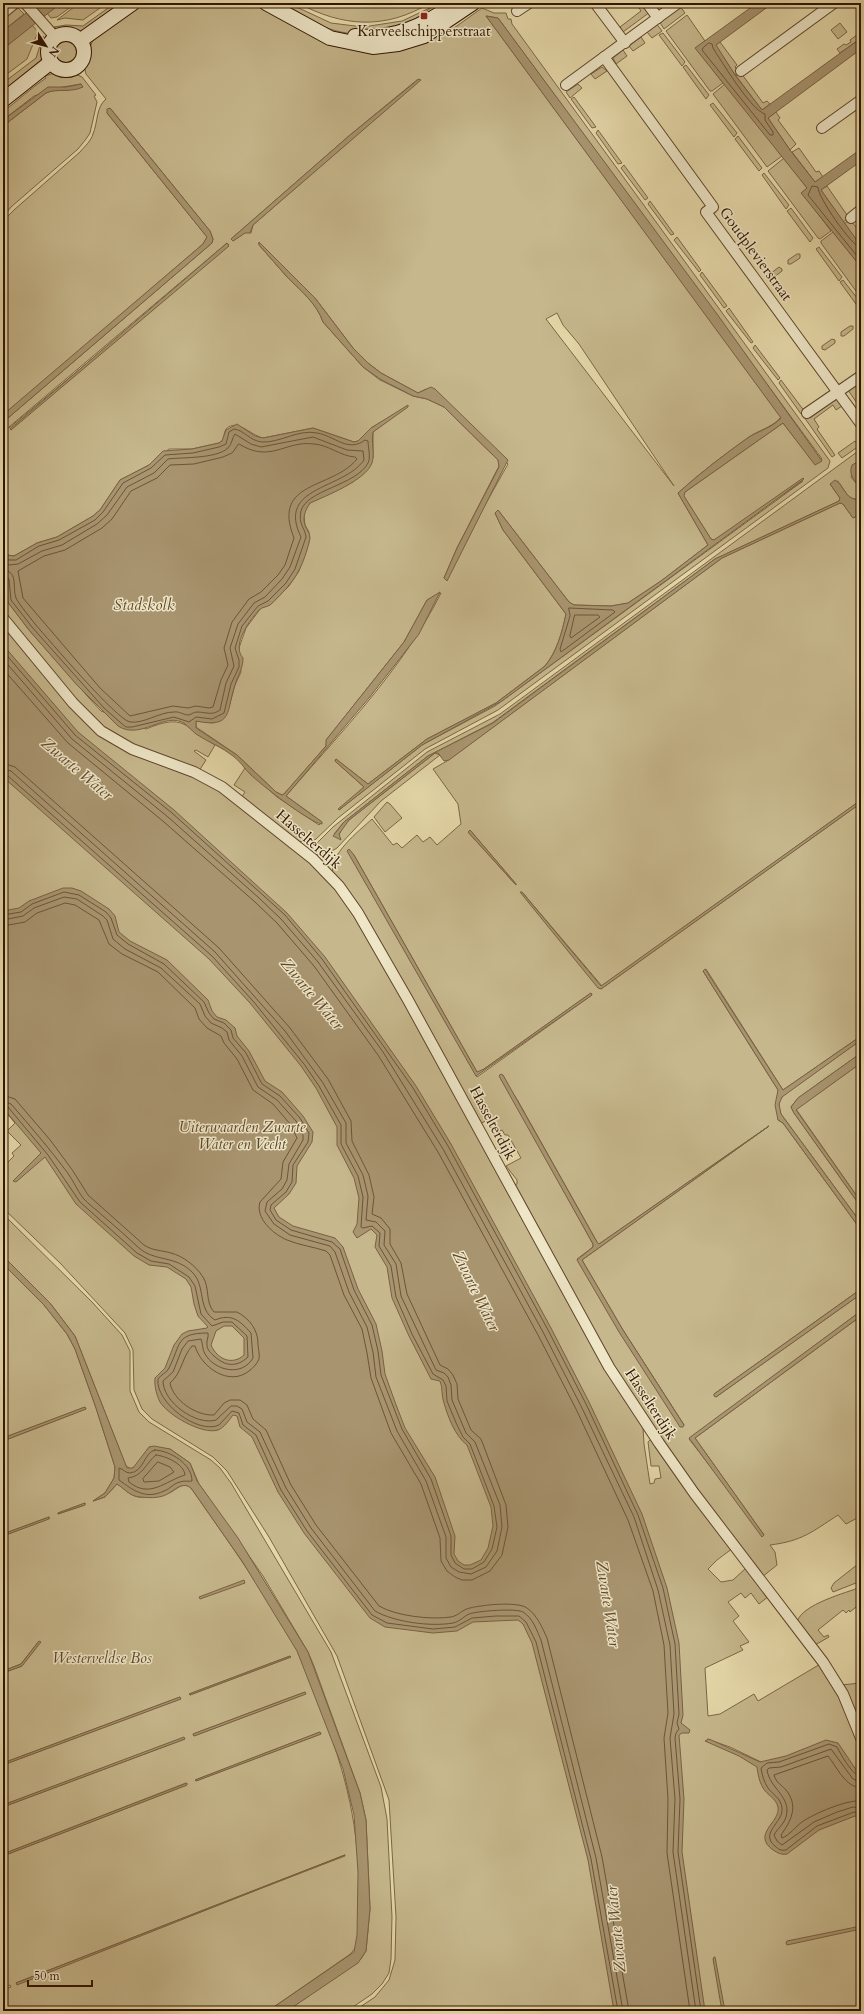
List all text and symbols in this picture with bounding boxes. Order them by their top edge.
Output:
marker: Karveelschipperstraat [419,11,429,21]
place label: Karveelschipperstraat [357,21,491,41]
north arrow [26,26,66,66]
text: N [45,43,63,60]
street label: Goudplevierstraat [715,203,797,305]
water label: Stadskolk [113,594,175,616]
water label: Zwarte Water [36,732,118,806]
street label: Hasselterdijk [272,805,346,873]
water label: Zwarte Water [275,953,349,1035]
street label: Hasselterdijk [465,1082,521,1164]
park label: Uiterwaarden Zwarte Water en Vecht [179,1117,306,1154]
water label: Zwarte Water [447,1247,505,1336]
street label: Hasselterdijk [621,1365,681,1443]
water label: Zwarte Water [590,1559,626,1650]
park label: Westerveldse Bos [52,1648,152,1668]
water label: Zwarte Water [600,1884,632,1974]
scale bar [28,1962,92,1988]
text: 50 m [34,1968,61,1984]

